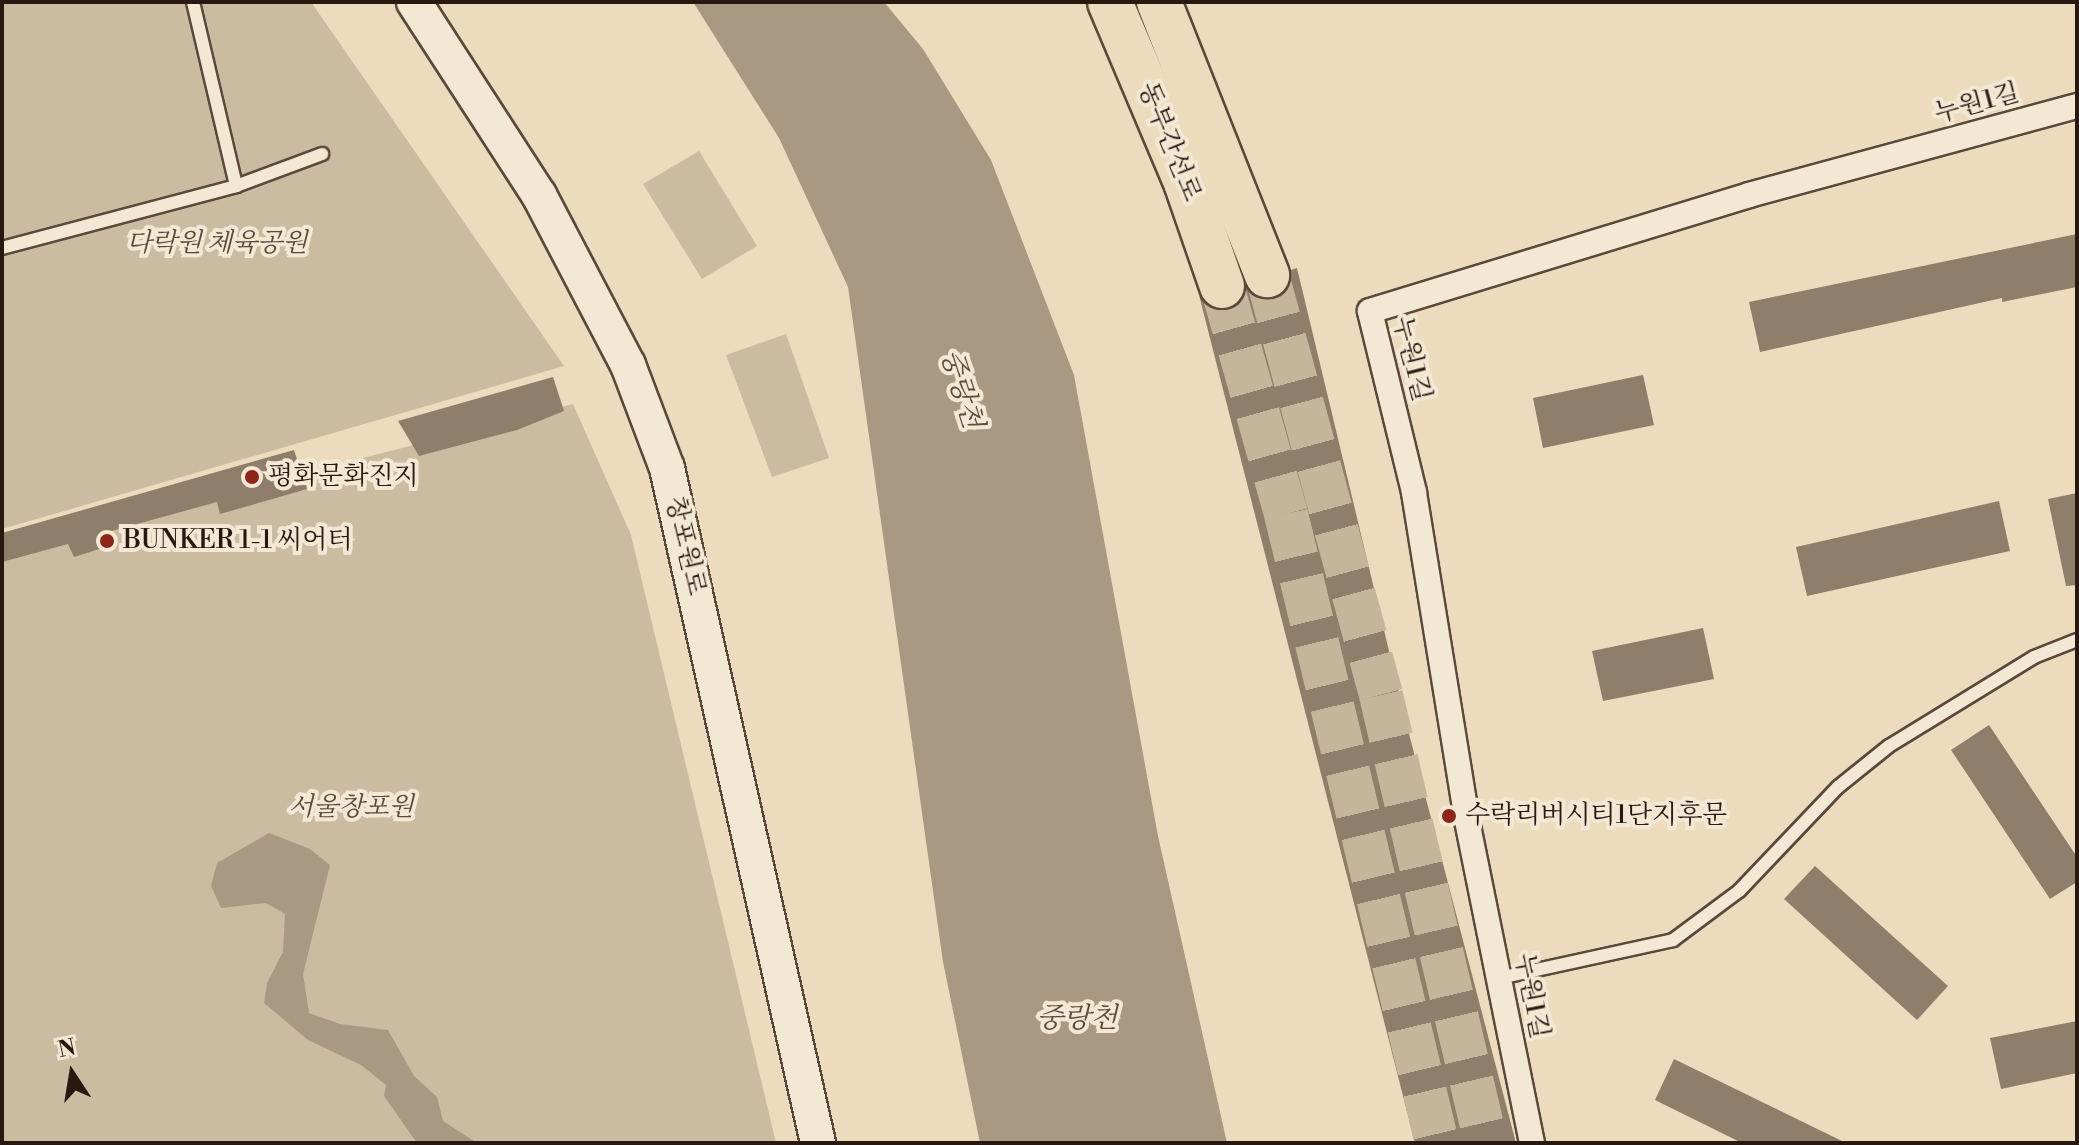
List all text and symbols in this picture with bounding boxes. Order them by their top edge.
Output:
street label: 동부간선로 [1131,78,1207,206]
street label: 누원1길 [1931,78,2023,130]
park label: 다락원 체육공원 [126,228,308,260]
street label: 누원1길 [1385,313,1437,405]
water label: 중랑천 [933,345,989,433]
place label: 평화문화진지 [268,461,419,493]
marker: 평화문화진지 [243,468,261,486]
street label: 창포원로 [659,494,711,598]
place label: BUNKER 1-1 씨어터 [123,525,353,557]
marker: BUNKER 1-1 씨어터 [98,532,116,550]
park label: 서울창포원 [288,792,414,824]
place label: 수락리버시티1단지후문 [1465,800,1727,832]
marker: 수락리버시티1단지후문 [1440,807,1458,825]
street label: 누원1길 [1507,951,1555,1041]
water label: 중랑천 [1036,1002,1118,1036]
north arrow [32,1033,112,1113]
text: N [56,1034,78,1064]

